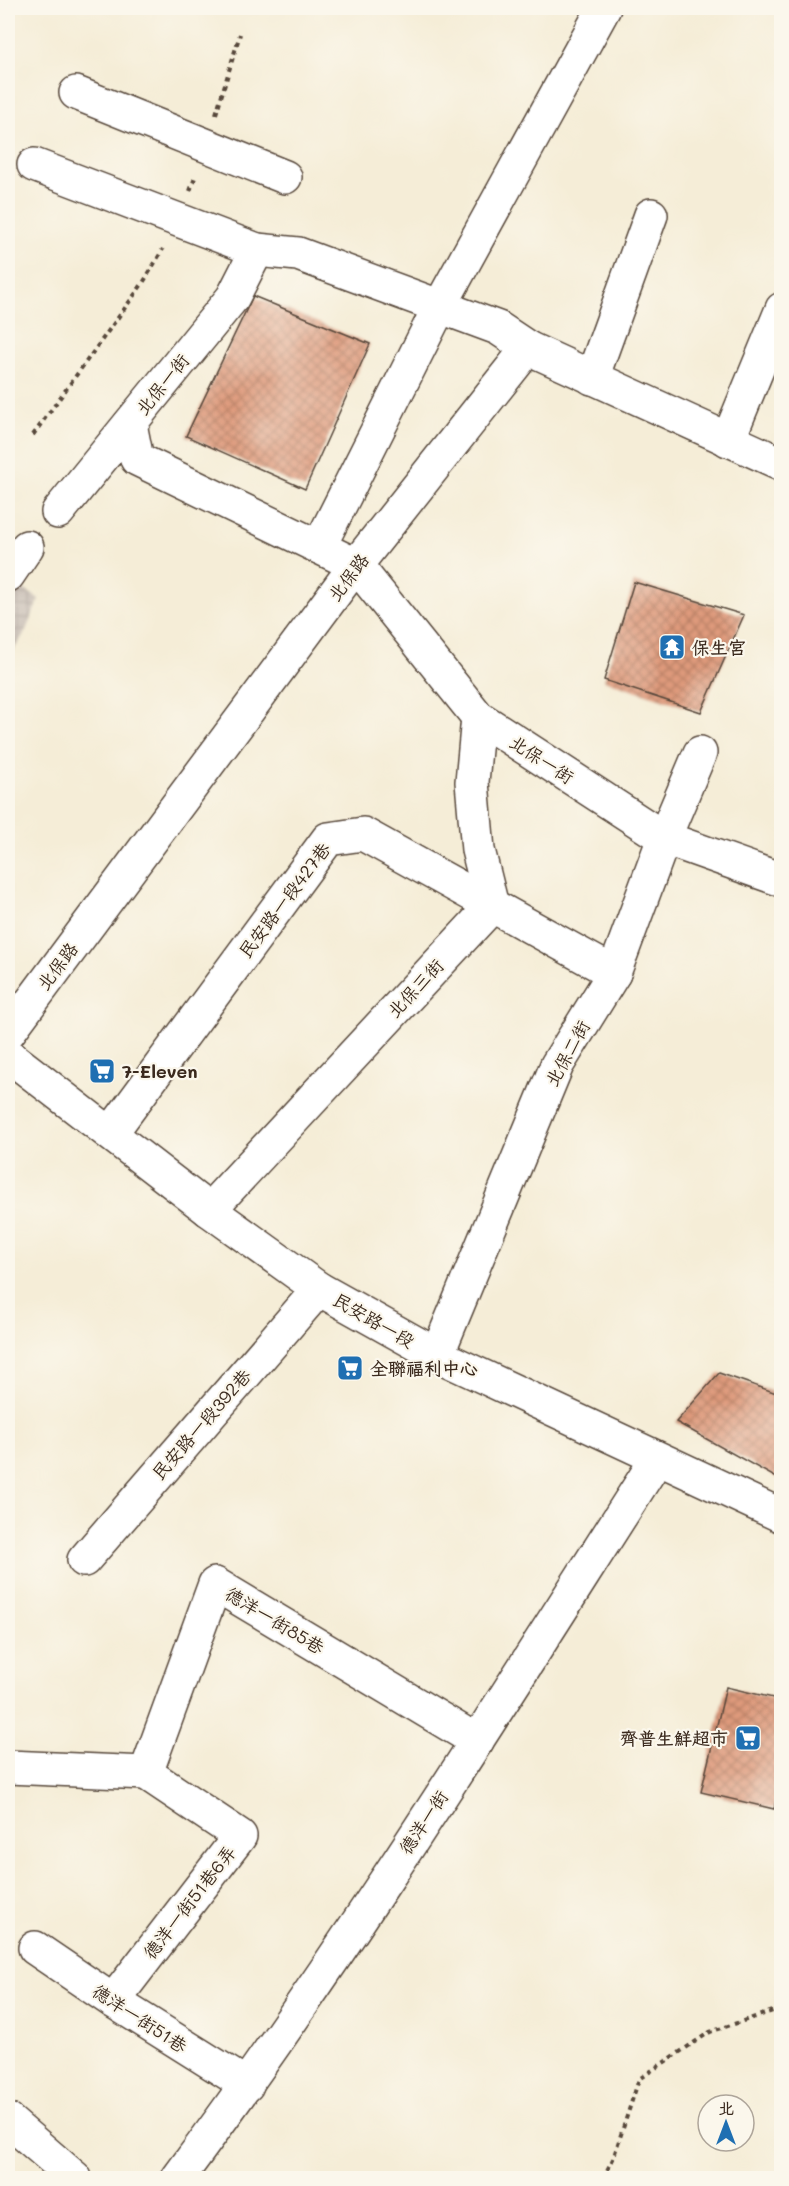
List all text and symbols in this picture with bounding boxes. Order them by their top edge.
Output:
street label: 北保一街 [130,348,194,420]
street label: 北保路 [322,548,374,606]
temple icon: 保生宮 [657,632,687,662]
place label: 保生宮 [692,635,746,659]
street label: 北保一街 [505,729,579,789]
street label: 民安路一段427巷 [233,837,335,963]
street label: 北保路 [31,937,83,995]
street label: 北保三街 [382,953,448,1023]
street label: 北保二街 [539,1016,595,1090]
supermarket icon: 7-Eleven [87,1056,117,1086]
place label: 7-Eleven [122,1059,198,1083]
street label: 民安路一段 [329,1287,419,1353]
supermarket icon: 全聯福利中心 [335,1353,365,1383]
place label: 全聯福利中心 [370,1356,478,1380]
street label: 民安路一段392巷 [146,1364,256,1484]
street label: 德洋一街85巷 [221,1581,329,1659]
supermarket icon: 齊普生鮮超市 [733,1723,763,1753]
place label: 齊普生鮮超市 [620,1726,728,1750]
street label: 德洋一街 [393,1785,453,1859]
street label: 德洋一街51巷6弄 [137,1840,241,1964]
street label: 德洋一街51巷 [88,1978,192,2058]
north arrow [696,2093,756,2153]
text: 北 [718,2097,734,2118]

